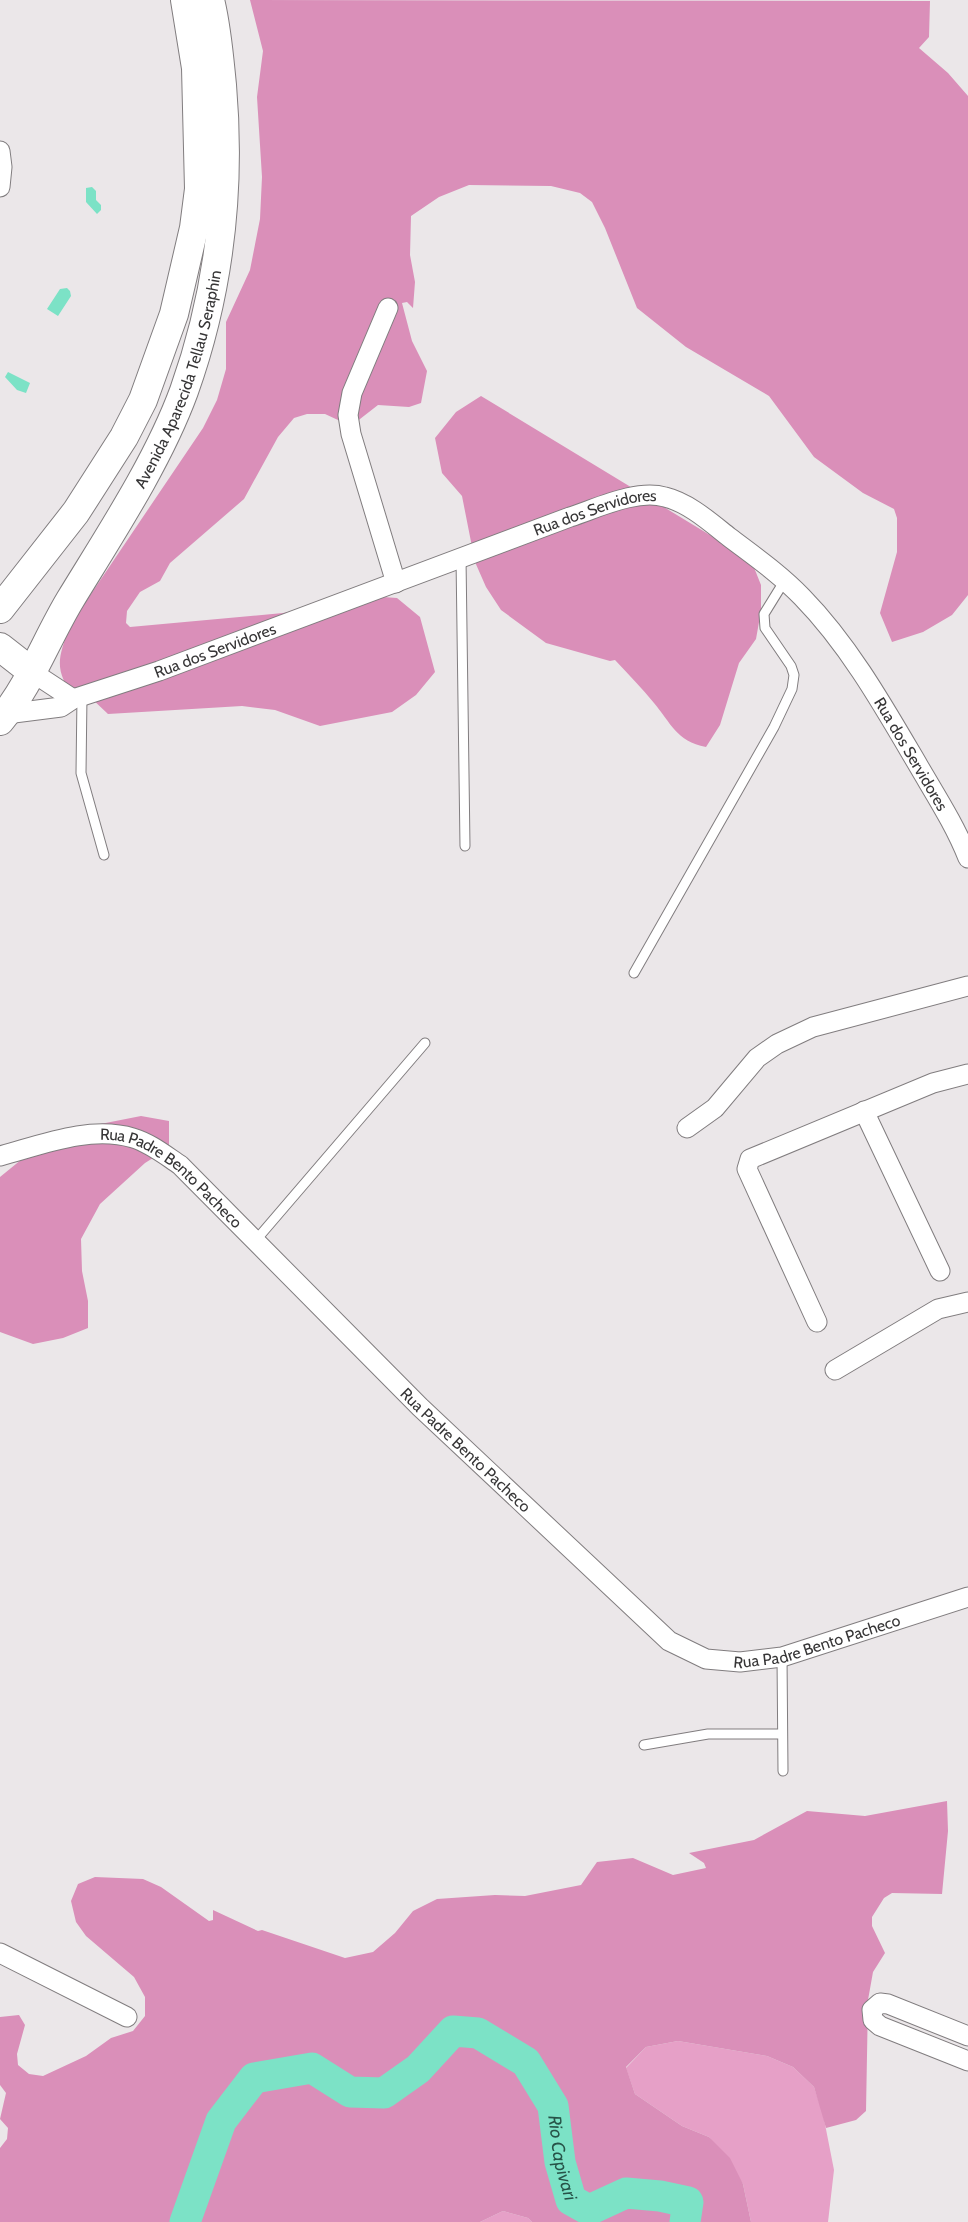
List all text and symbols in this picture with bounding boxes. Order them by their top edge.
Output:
street label: Avenida Aparecida Tellau Seraphin [130,268,225,491]
street label: Rua dos Servidores [531,485,658,539]
street label: Rua dos Servidores [151,619,279,681]
street label: Rua dos Servidores [870,694,952,814]
street label: Rua Padre Bento Pacheco [100,1124,247,1232]
street label: Rua Padre Bento Pacheco [397,1384,535,1516]
street label: Rua Padre Bento Pacheco [733,1610,903,1672]
water label: Rio Capivari [543,2114,582,2204]

